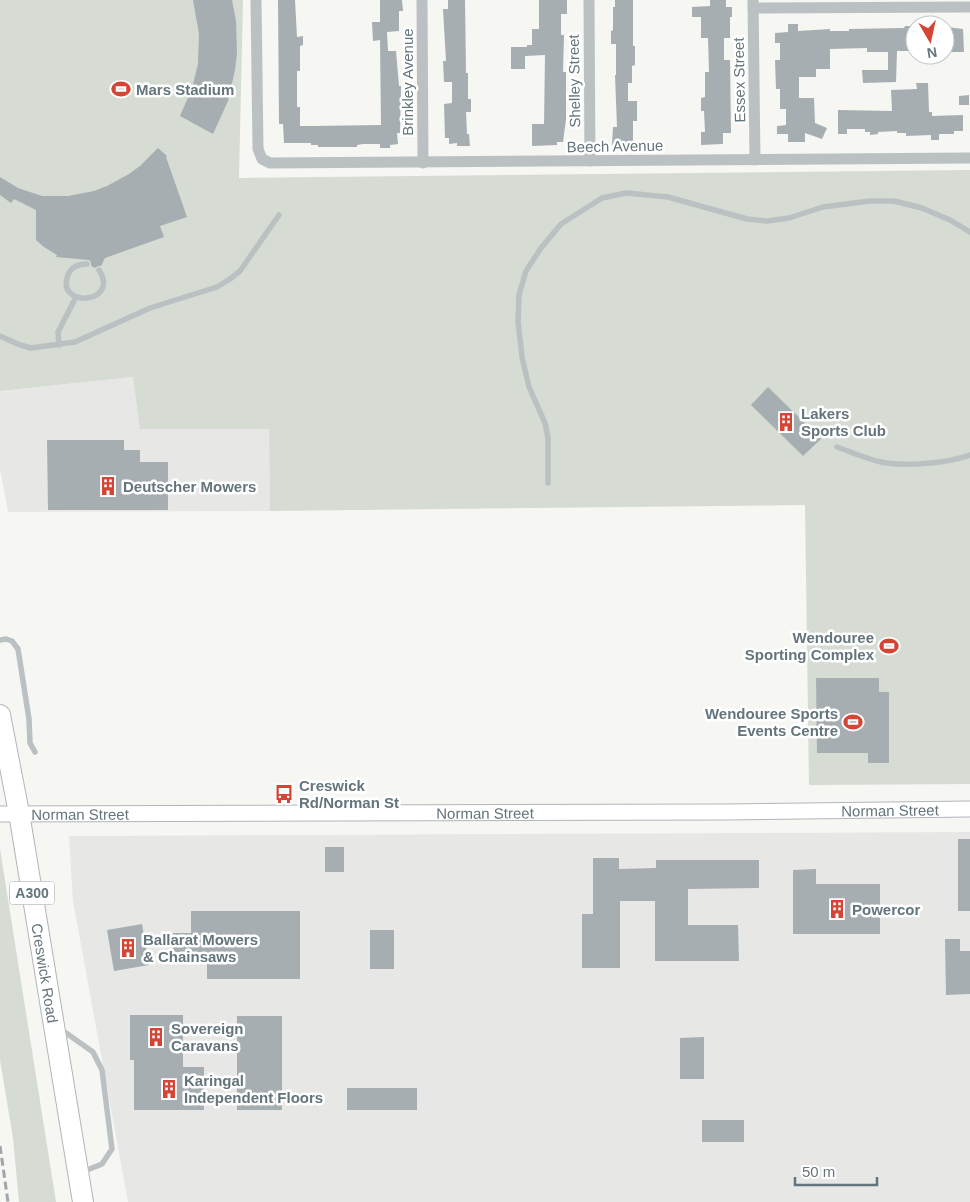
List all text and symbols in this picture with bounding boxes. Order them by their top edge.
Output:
north arrow [905,15,955,65]
street label: Brinkley Avenue [399,28,416,136]
street label: Shelley Street [565,33,583,128]
street label: Essex Street [730,37,748,123]
text: N [926,44,938,62]
sports icon: Mars Stadium [110,78,132,100]
place label: Mars Stadium [136,81,234,98]
street label: Beech Avenue [567,137,663,155]
place label: Lakers Sports Club [801,405,886,439]
building icon: Lakers Sports Club [775,411,797,433]
building icon: Deutscher Mowers [97,475,119,497]
place label: Deutscher Mowers [123,478,256,495]
place label: Wendouree Sporting Complex [745,629,875,663]
sports icon: Wendouree Sporting Complex [878,635,900,657]
place label: Wendouree Sports Events Centre [705,705,838,739]
sports icon: Wendouree Sports Events Centre [842,711,864,733]
place label: Creswick Rd/Norman St [299,777,399,811]
bus stop icon: Creswick Rd/Norman St [273,783,295,805]
street label: Norman Street [841,801,940,819]
street label: Norman Street [436,804,535,821]
street label: Norman Street [31,805,130,822]
road number: A300 [10,881,54,904]
building icon: Powercor [826,898,848,920]
place label: Powercor [852,901,921,918]
street label: Creswick Road [29,922,62,1024]
place label: Ballarat Mowers & Chainsaws [143,931,258,965]
building icon: Ballarat Mowers & Chainsaws [117,937,139,959]
place label: Sovereign Caravans [171,1020,244,1054]
building icon: Sovereign Caravans [145,1026,167,1048]
place label: Karingal Independent Floors [184,1072,323,1106]
building icon: Karingal Independent Floors [158,1078,180,1100]
scale bar [795,1154,878,1186]
text: 50 m [802,1163,835,1180]

